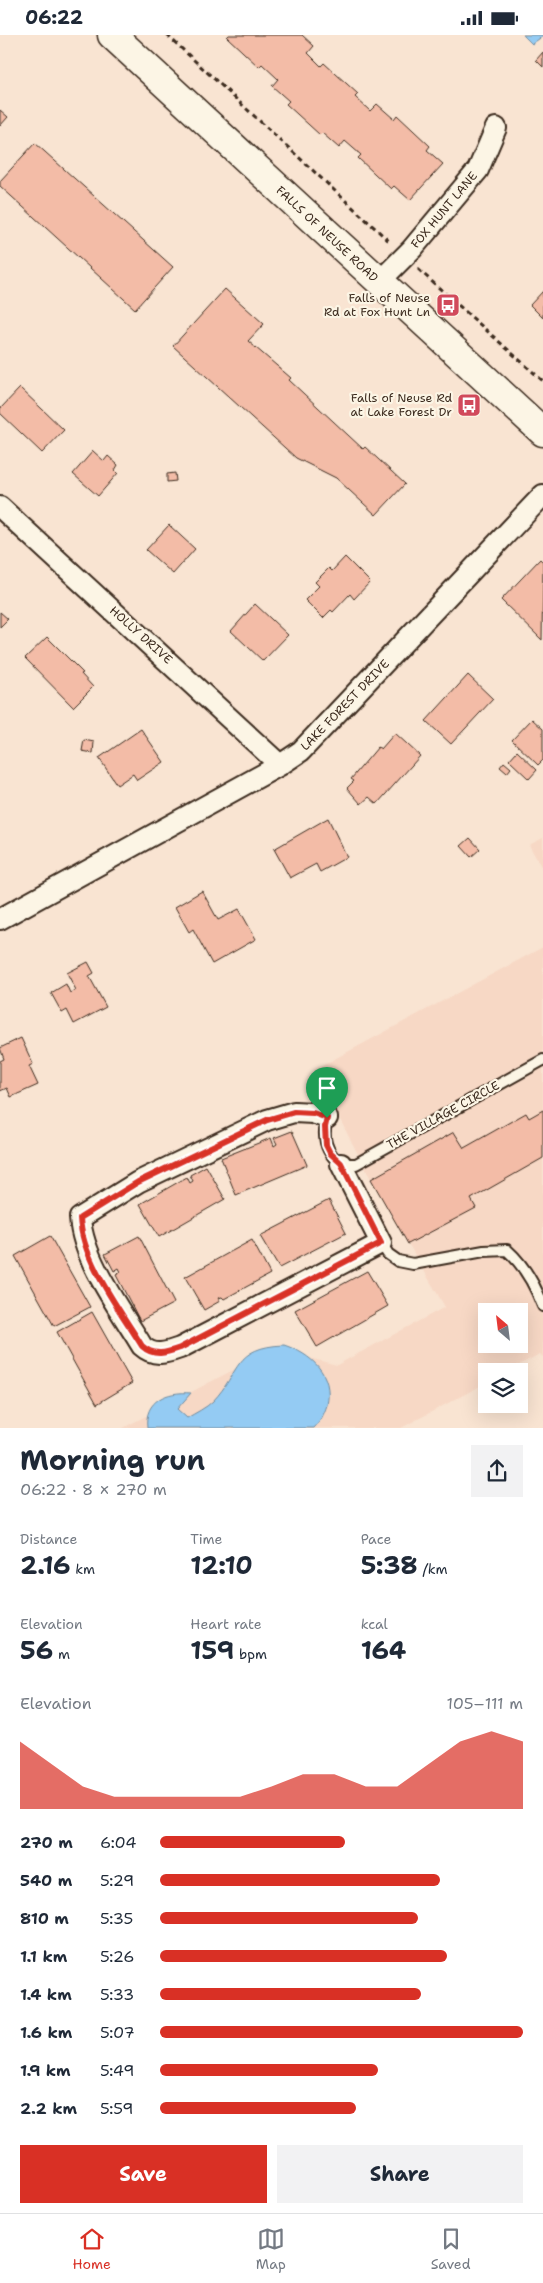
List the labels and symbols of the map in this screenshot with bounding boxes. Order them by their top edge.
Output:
street label: FOX HUNT LANE [407,168,481,252]
street label: FALLS OF NEUSE ROAD [273,182,381,286]
place label: Falls of Neuse Rd at Fox Hunt Ln [324,290,430,320]
bus stop icon: Falls of Neuse Rd at Fox Hunt Ln [435,292,461,318]
place label: Falls of Neuse Rd at Lake Forest Dr [351,390,452,420]
bus stop icon: Falls of Neuse Rd at Lake Forest Dr [456,392,482,418]
street label: HOLLY DRIVE [106,602,176,668]
street label: LAKE FOREST DRIVE [297,656,393,754]
pin [306,1067,348,1118]
street label: THE VILLAGE CIRCLE [384,1077,502,1153]
north arrow [478,1303,528,1353]

